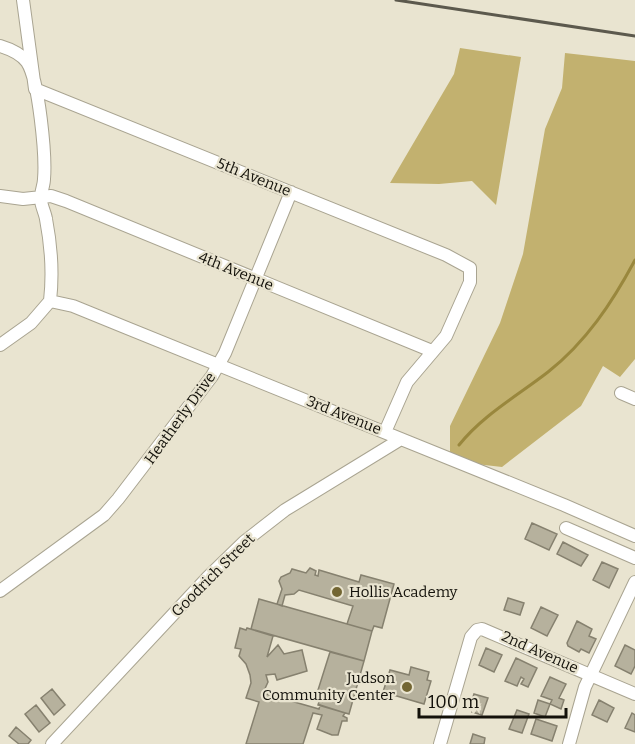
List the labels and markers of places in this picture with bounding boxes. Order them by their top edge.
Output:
place label: Hollis Academy [349,583,458,601]
marker: Hollis Academy [330,585,344,599]
place label: Judson Community Center [262,669,395,704]
marker: Judson Community Center [400,680,414,694]

